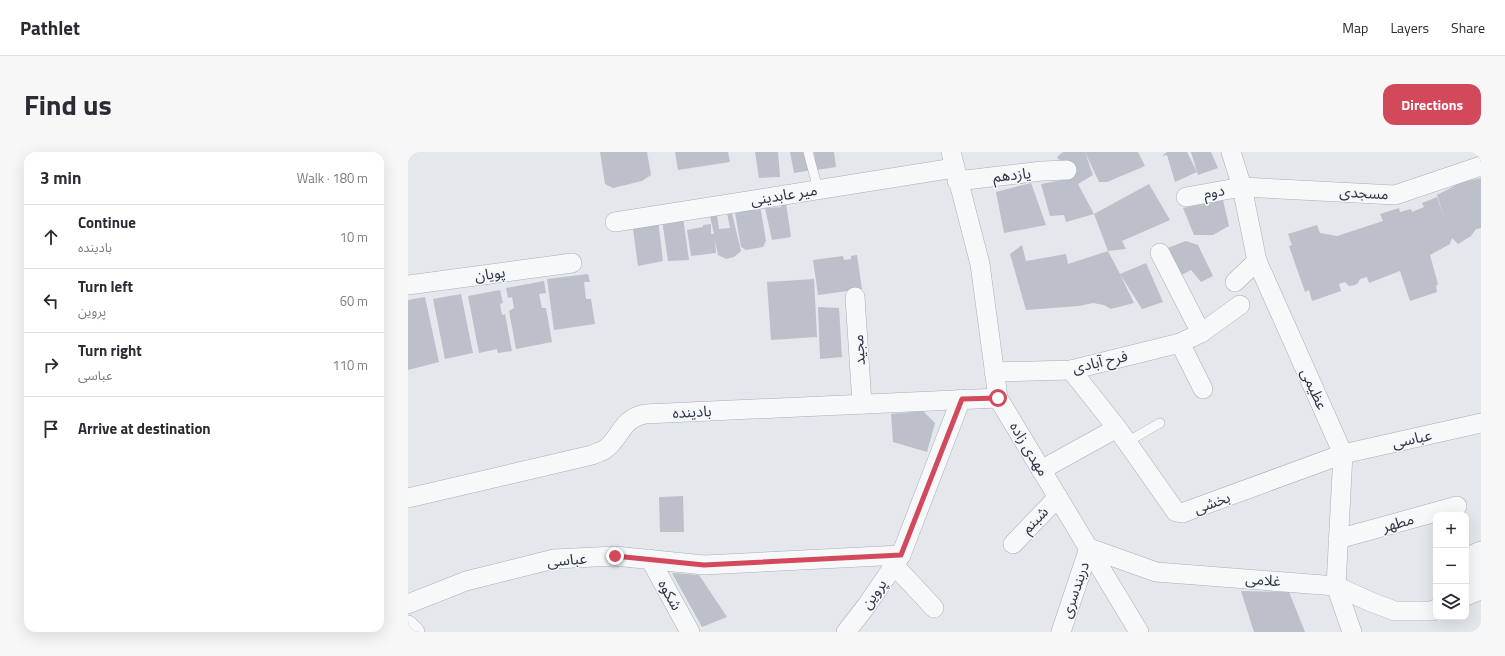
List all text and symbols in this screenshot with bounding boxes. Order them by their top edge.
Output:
text: Pathlet [20,13,80,42]
text: Map [1342,17,1368,38]
text: Layers [1390,17,1429,38]
text: Share [1451,17,1485,38]
text: Find us [24,83,112,126]
button: Directions [1383,84,1481,125]
street label: یازدهم [992,161,1032,188]
text: 3 min [40,165,81,191]
text: Walk · 180 m [297,168,368,188]
street label: میر عابدینی [749,178,819,211]
street label: دوم [1202,178,1226,205]
street label: مسجدی [1339,180,1389,205]
text: Continue [78,211,136,234]
icon: ahead [40,226,62,248]
text: 10 m [340,227,368,247]
text: بادینده [78,237,112,257]
street label: پویان [473,260,507,287]
text: Turn left [78,275,133,298]
icon: left [40,290,62,312]
text: 60 m [340,291,368,311]
text: پروین [78,301,106,321]
street label: مجید [846,334,871,366]
text: Turn right [78,339,142,362]
street label: فرح آبادی [1070,344,1130,380]
icon: right [40,354,62,376]
text: 110 m [332,355,368,375]
street label: عظیمی [1295,364,1334,414]
text: عباسی [78,365,113,385]
route start [989,389,1007,407]
street label: بادینده [672,399,712,424]
text: Arrive at destination [78,417,211,440]
street label: مهدی زاده [1004,417,1055,480]
icon: arrive [40,418,62,440]
street label: عباسی [1390,423,1434,454]
street label: بخشی [1190,485,1233,520]
street label: شبنم [1016,501,1054,539]
street label: مطهر [1378,507,1416,538]
map controls [1433,512,1469,620]
button: + [1433,512,1469,548]
street label: عباسی [546,546,588,573]
route end [606,547,624,565]
button: − [1433,548,1469,584]
street label: دربندسری [1054,558,1095,621]
street label: غلامی [1245,567,1282,592]
street label: پروین [855,574,892,614]
street label: شکوه [652,575,688,615]
button: layers [1433,584,1469,620]

